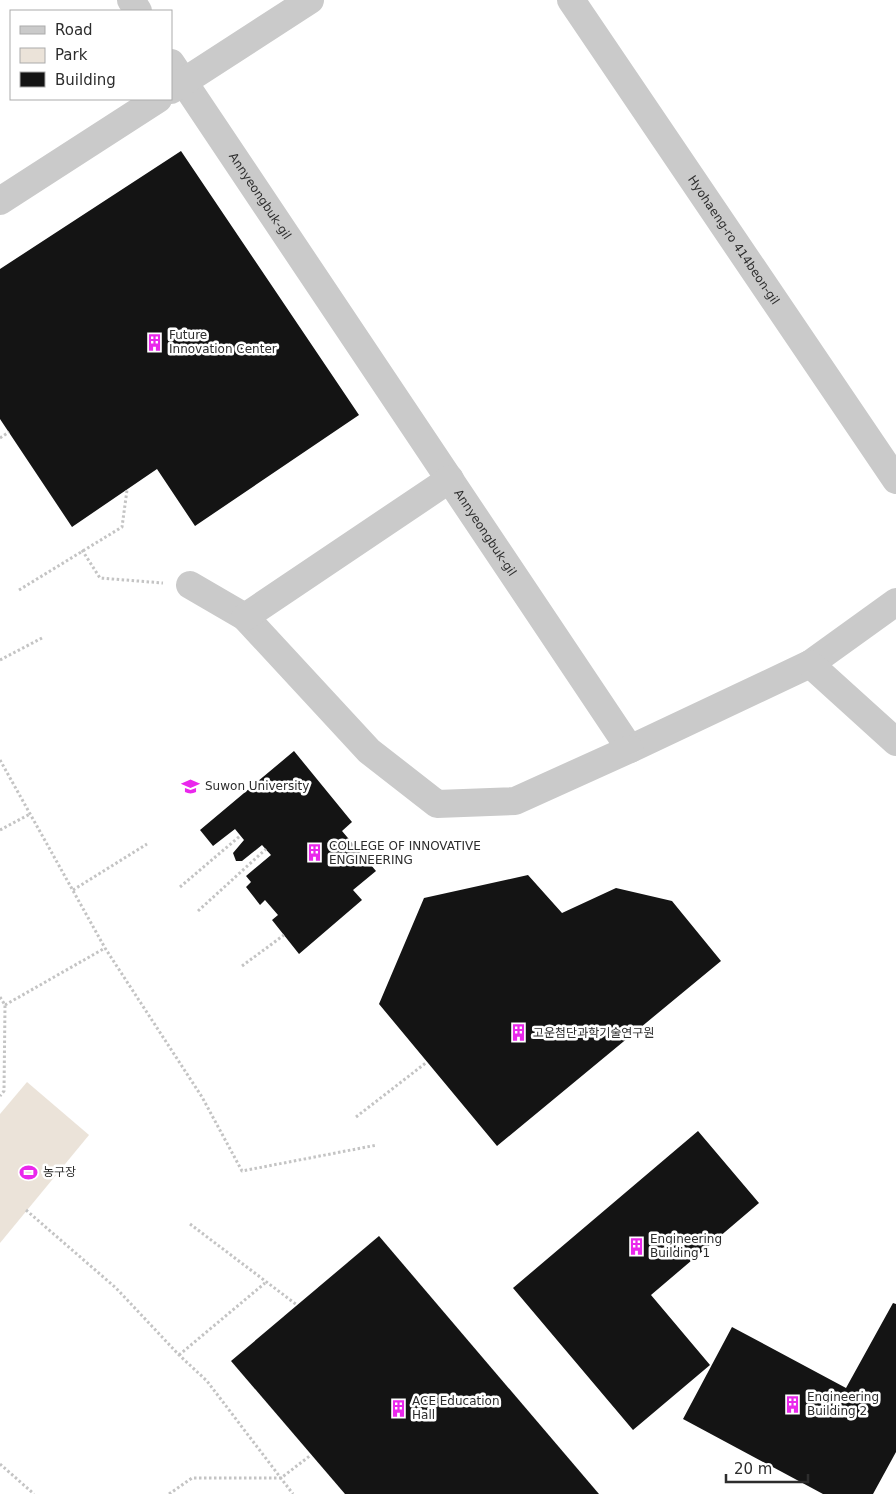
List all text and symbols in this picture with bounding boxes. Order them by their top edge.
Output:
legend [10,10,172,100]
text: Road [55,21,93,39]
text: Park [55,46,88,64]
text: Building [55,71,116,89]
street label: Annyeongbuk-gil [226,150,294,242]
street label: Hyohaeng-ro 414beon-gil [685,173,782,307]
place label: Future Innovation Center [169,328,277,356]
building icon: Future Innovation Center [145,332,165,352]
street label: Annyeongbuk-gil [451,487,519,579]
school or university icon: Suwon University [181,776,201,796]
place label: Suwon University [205,779,309,793]
place label: COLLEGE OF INNOVATIVE ENGINEERING [329,839,481,867]
building icon: COLLEGE OF INNOVATIVE ENGINEERING [305,843,325,863]
building icon: 고운첨단과학기술연구원 [509,1023,529,1043]
place label: 고운첨단과학기술연구원 [533,1026,654,1040]
sports icon: 농구장 [19,1162,39,1182]
place label: 농구장 [43,1165,76,1179]
place label: Engineering Building 1 [650,1232,722,1260]
building icon: Engineering Building 1 [626,1236,646,1256]
place label: Engineering Building 2 [807,1390,879,1418]
place label: ACE Education Hall [412,1394,500,1422]
building icon: Engineering Building 2 [783,1394,803,1414]
building icon: ACE Education Hall [388,1398,408,1418]
scale bar [726,1452,808,1484]
text: 20 m [734,1460,772,1478]

